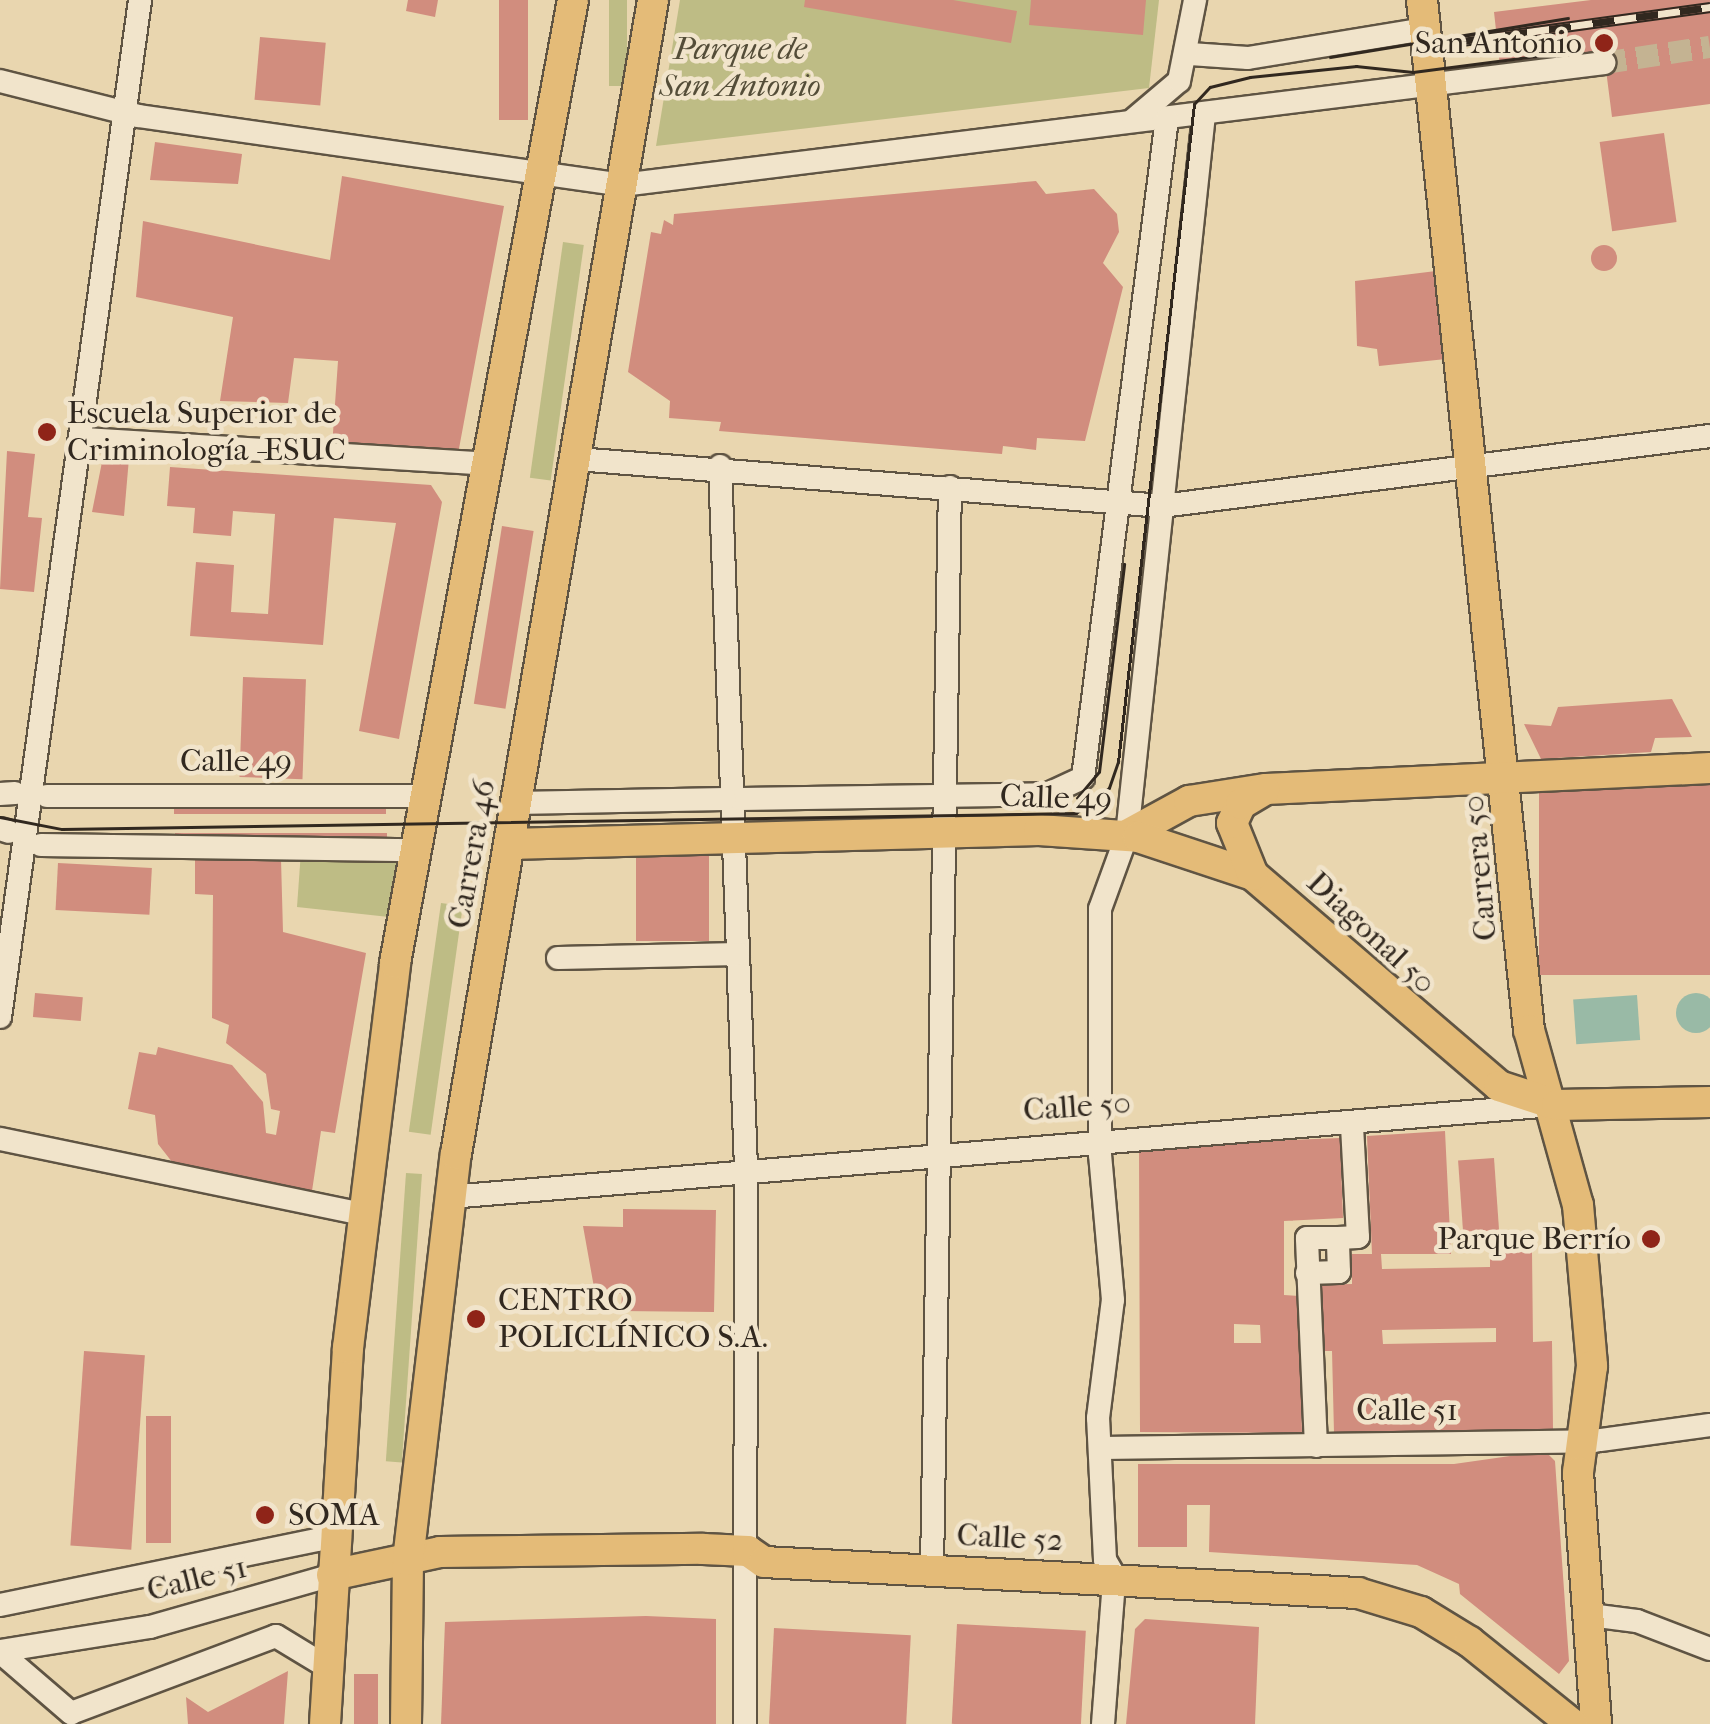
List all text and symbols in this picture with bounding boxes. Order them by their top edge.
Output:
place label: San Antonio [1415,24,1582,62]
marker: San Antonio [1591,30,1617,56]
park label: Parque de San Antonio [659,31,821,106]
place label: Escuela Superior de Criminología -ESUC [67,395,346,470]
marker: Escuela Superior de Criminología -ESUC [36,421,58,443]
street label: Calle 49 [180,742,292,780]
street label: Carrera 46 [440,776,504,932]
street label: Calle 49 [999,777,1113,819]
street label: Carrera 50 [1455,794,1505,942]
street label: Diagonal 50 [1299,864,1443,1002]
street label: Calle 50 [1022,1084,1132,1130]
place label: Parque Berrío [1437,1220,1631,1258]
marker: Parque Berrío [1640,1228,1662,1250]
place label: CENTRO POLICLÍNICO S.A. [498,1282,768,1357]
marker: CENTRO POLICLÍNICO S.A. [463,1306,489,1332]
street label: Calle 51 [1356,1391,1458,1429]
place label: SOMA [288,1496,379,1534]
marker: SOMA [252,1502,278,1528]
street label: Calle 52 [956,1516,1064,1560]
street label: Calle 51 [143,1548,251,1610]

